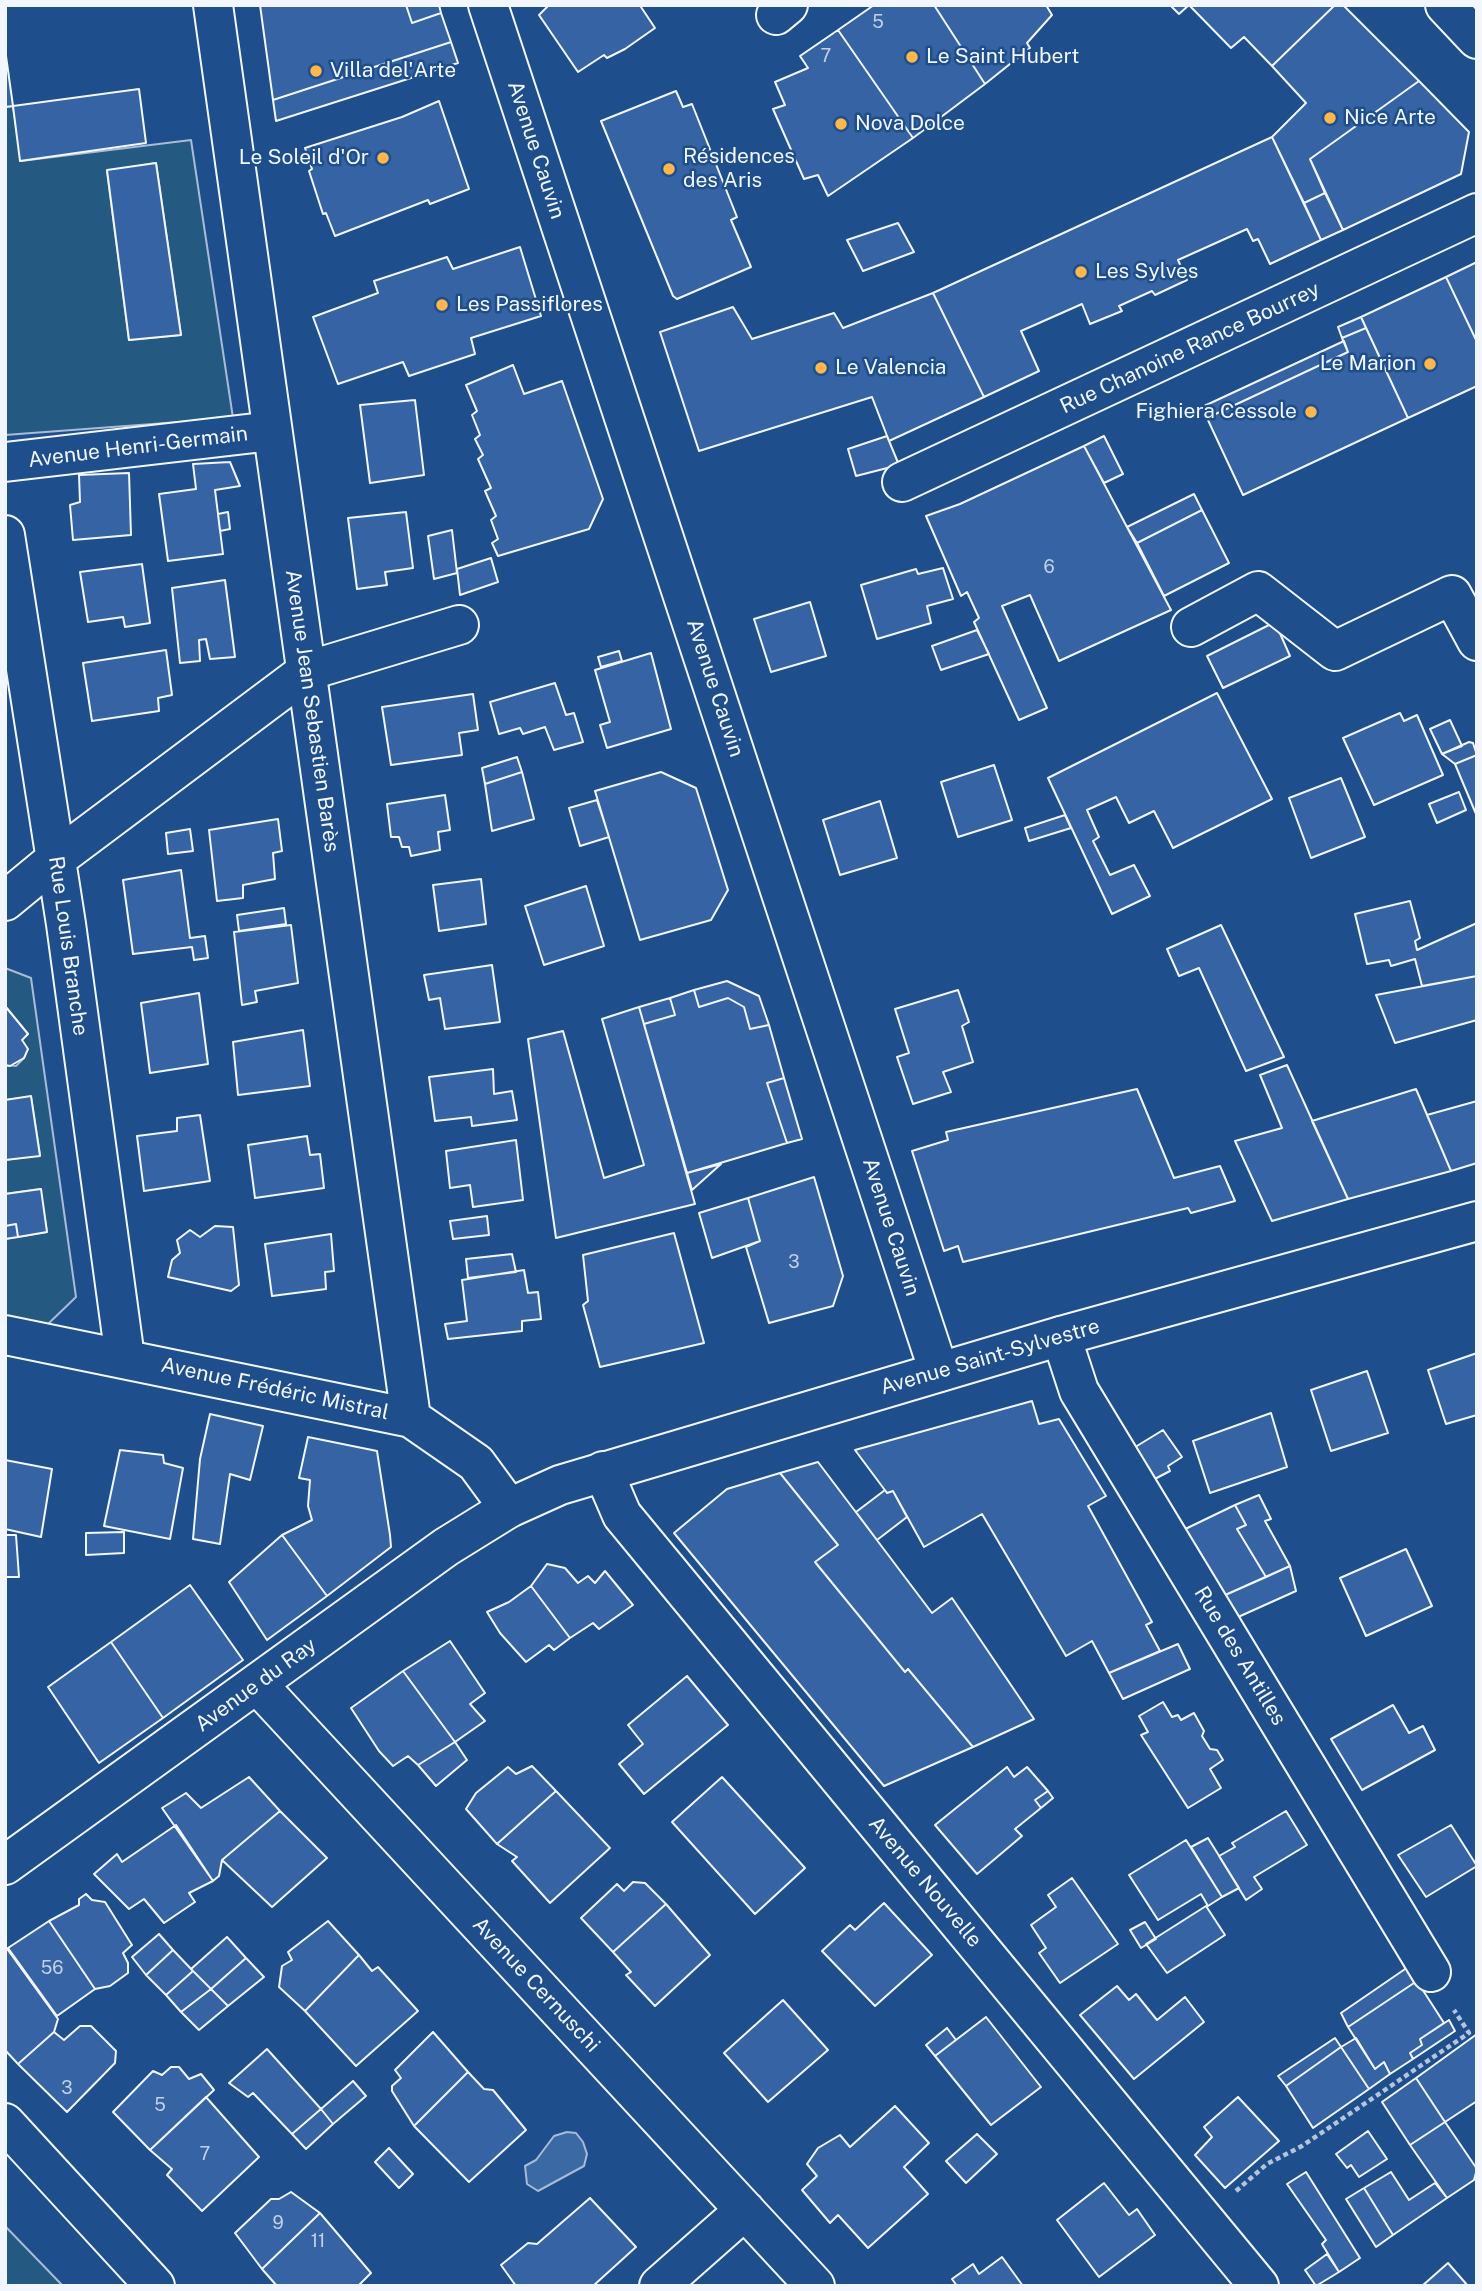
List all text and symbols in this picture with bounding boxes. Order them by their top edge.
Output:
house number: 5 [872,11,884,33]
place label: Le Saint Hubert [926,44,1080,70]
house number: 7 [821,45,831,67]
marker: Le Saint Hubert [904,49,920,65]
place label: Villa del'Arte [330,58,456,84]
marker: Villa del'Arte [308,63,324,79]
street label: Avenue Cauvin [502,78,570,222]
place label: Nice Arte [1344,105,1436,131]
marker: Nice Arte [1322,110,1338,126]
place label: Nova Dolce [855,111,965,137]
marker: Nova Dolce [833,116,849,132]
place label: Résidences des Aris [683,144,795,194]
place label: Le Soleil d'Or [239,145,369,171]
marker: Le Soleil d'Or [375,150,391,166]
marker: Résidences des Aris [661,161,677,177]
place label: Les Sylves [1095,259,1198,285]
marker: Les Sylves [1073,264,1089,280]
street label: Rue Chanoine Rance Bourrey [1056,277,1324,419]
place label: Les Passiflores [456,292,603,318]
marker: Les Passiflores [434,297,450,313]
place label: Le Marion [1320,351,1416,377]
place label: Le Valencia [835,355,946,381]
marker: Le Marion [1422,356,1438,372]
marker: Le Valencia [813,360,829,376]
place label: Fighiera Cessole [1135,399,1297,425]
marker: Fighiera Cessole [1303,404,1319,420]
street label: Avenue Henri-Germain [27,421,249,473]
house number: 6 [1043,556,1055,578]
street label: Avenue Jean Sebastien Barès [280,568,344,854]
street label: Avenue Cauvin [681,616,749,760]
street label: Rue Louis Branche [43,855,93,1037]
street label: Avenue Cauvin [857,1155,925,1299]
house number: 3 [788,1251,800,1273]
street label: Avenue Saint-Sylvestre [877,1314,1103,1400]
street label: Avenue Frédéric Mistral [159,1353,391,1425]
street label: Rue des Antilles [1189,1582,1291,1730]
street label: Avenue du Ray [191,1633,321,1737]
street label: Avenue Nouvelle [863,1811,987,1953]
street label: Avenue Cernuschi [467,1912,605,2058]
house number: 56 [41,1957,63,1979]
house number: 3 [61,2077,73,2099]
house number: 5 [154,2094,166,2116]
house number: 7 [200,2143,210,2165]
house number: 9 [272,2212,284,2234]
house number: 11 [311,2230,325,2252]

